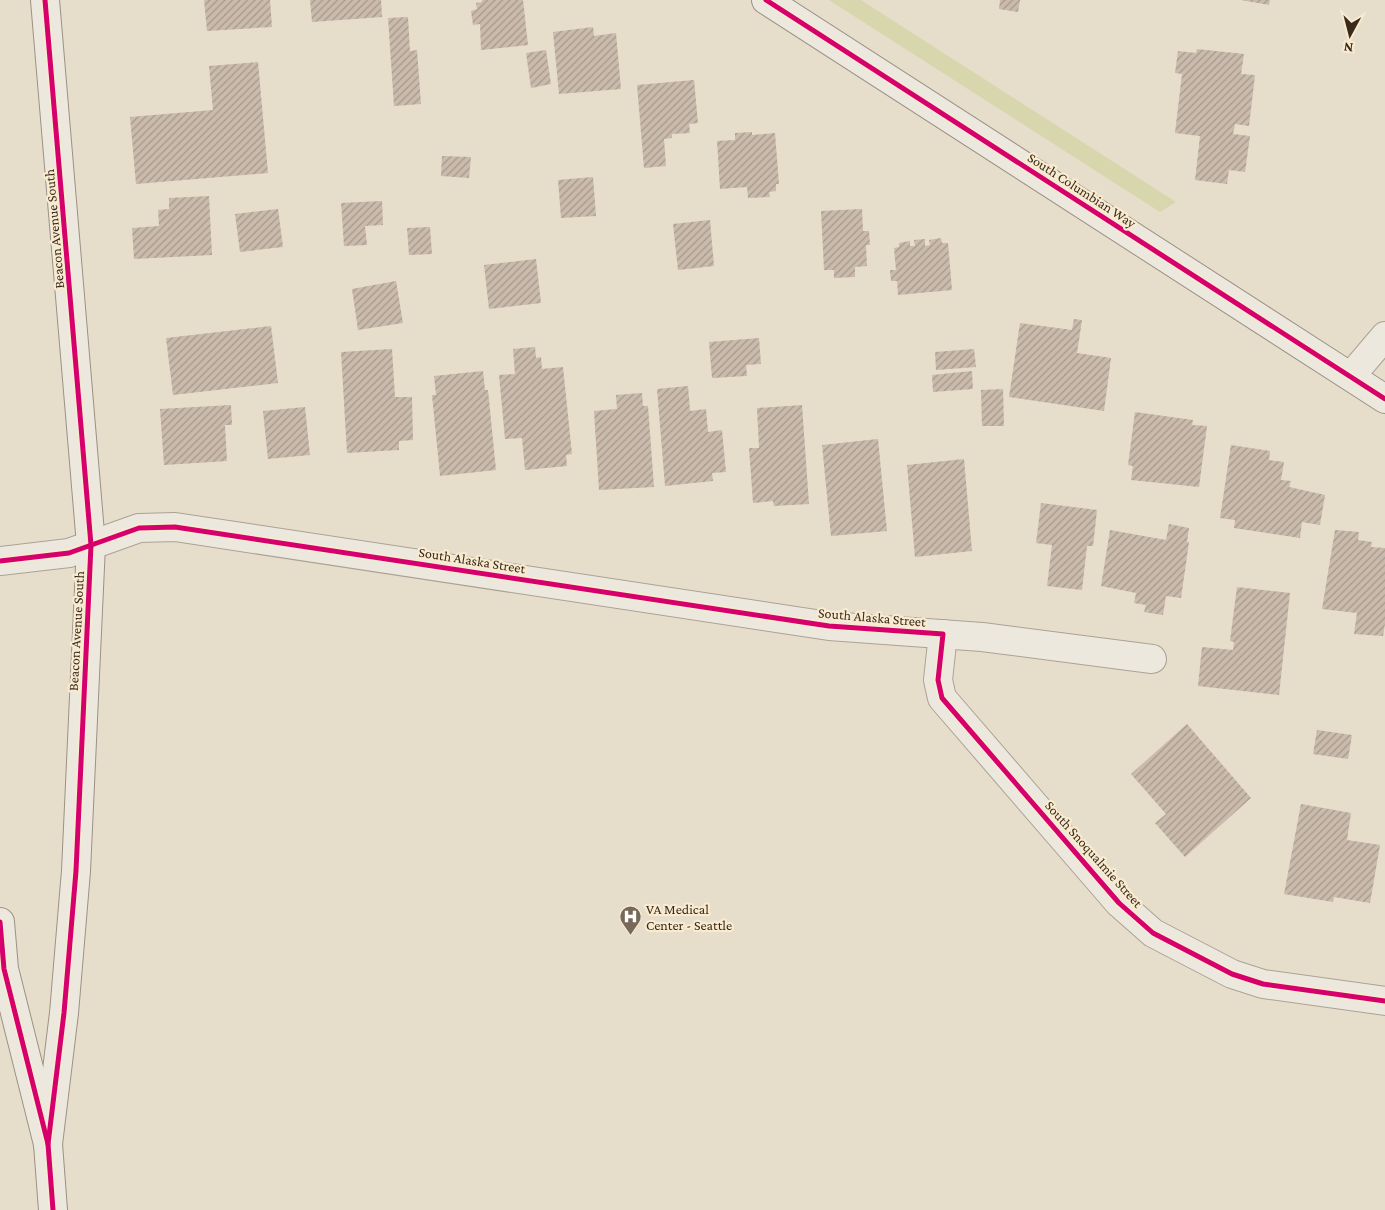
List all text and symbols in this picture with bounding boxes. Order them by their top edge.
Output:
north arrow [1325,10,1375,60]
text: N [1342,39,1354,56]
street label: South Columbian Way [1025,149,1140,231]
street label: Beacon Avenue South [41,168,67,290]
street label: South Alaska Street [417,544,527,576]
street label: Beacon Avenue South [65,570,87,691]
street label: South Alaska Street [818,604,927,630]
street label: South Snoqualmie Street [1042,797,1146,911]
place label: VA Medical Center - Seattle [646,901,732,933]
hospital icon: VA Medical Center - Seattle [618,905,642,936]

